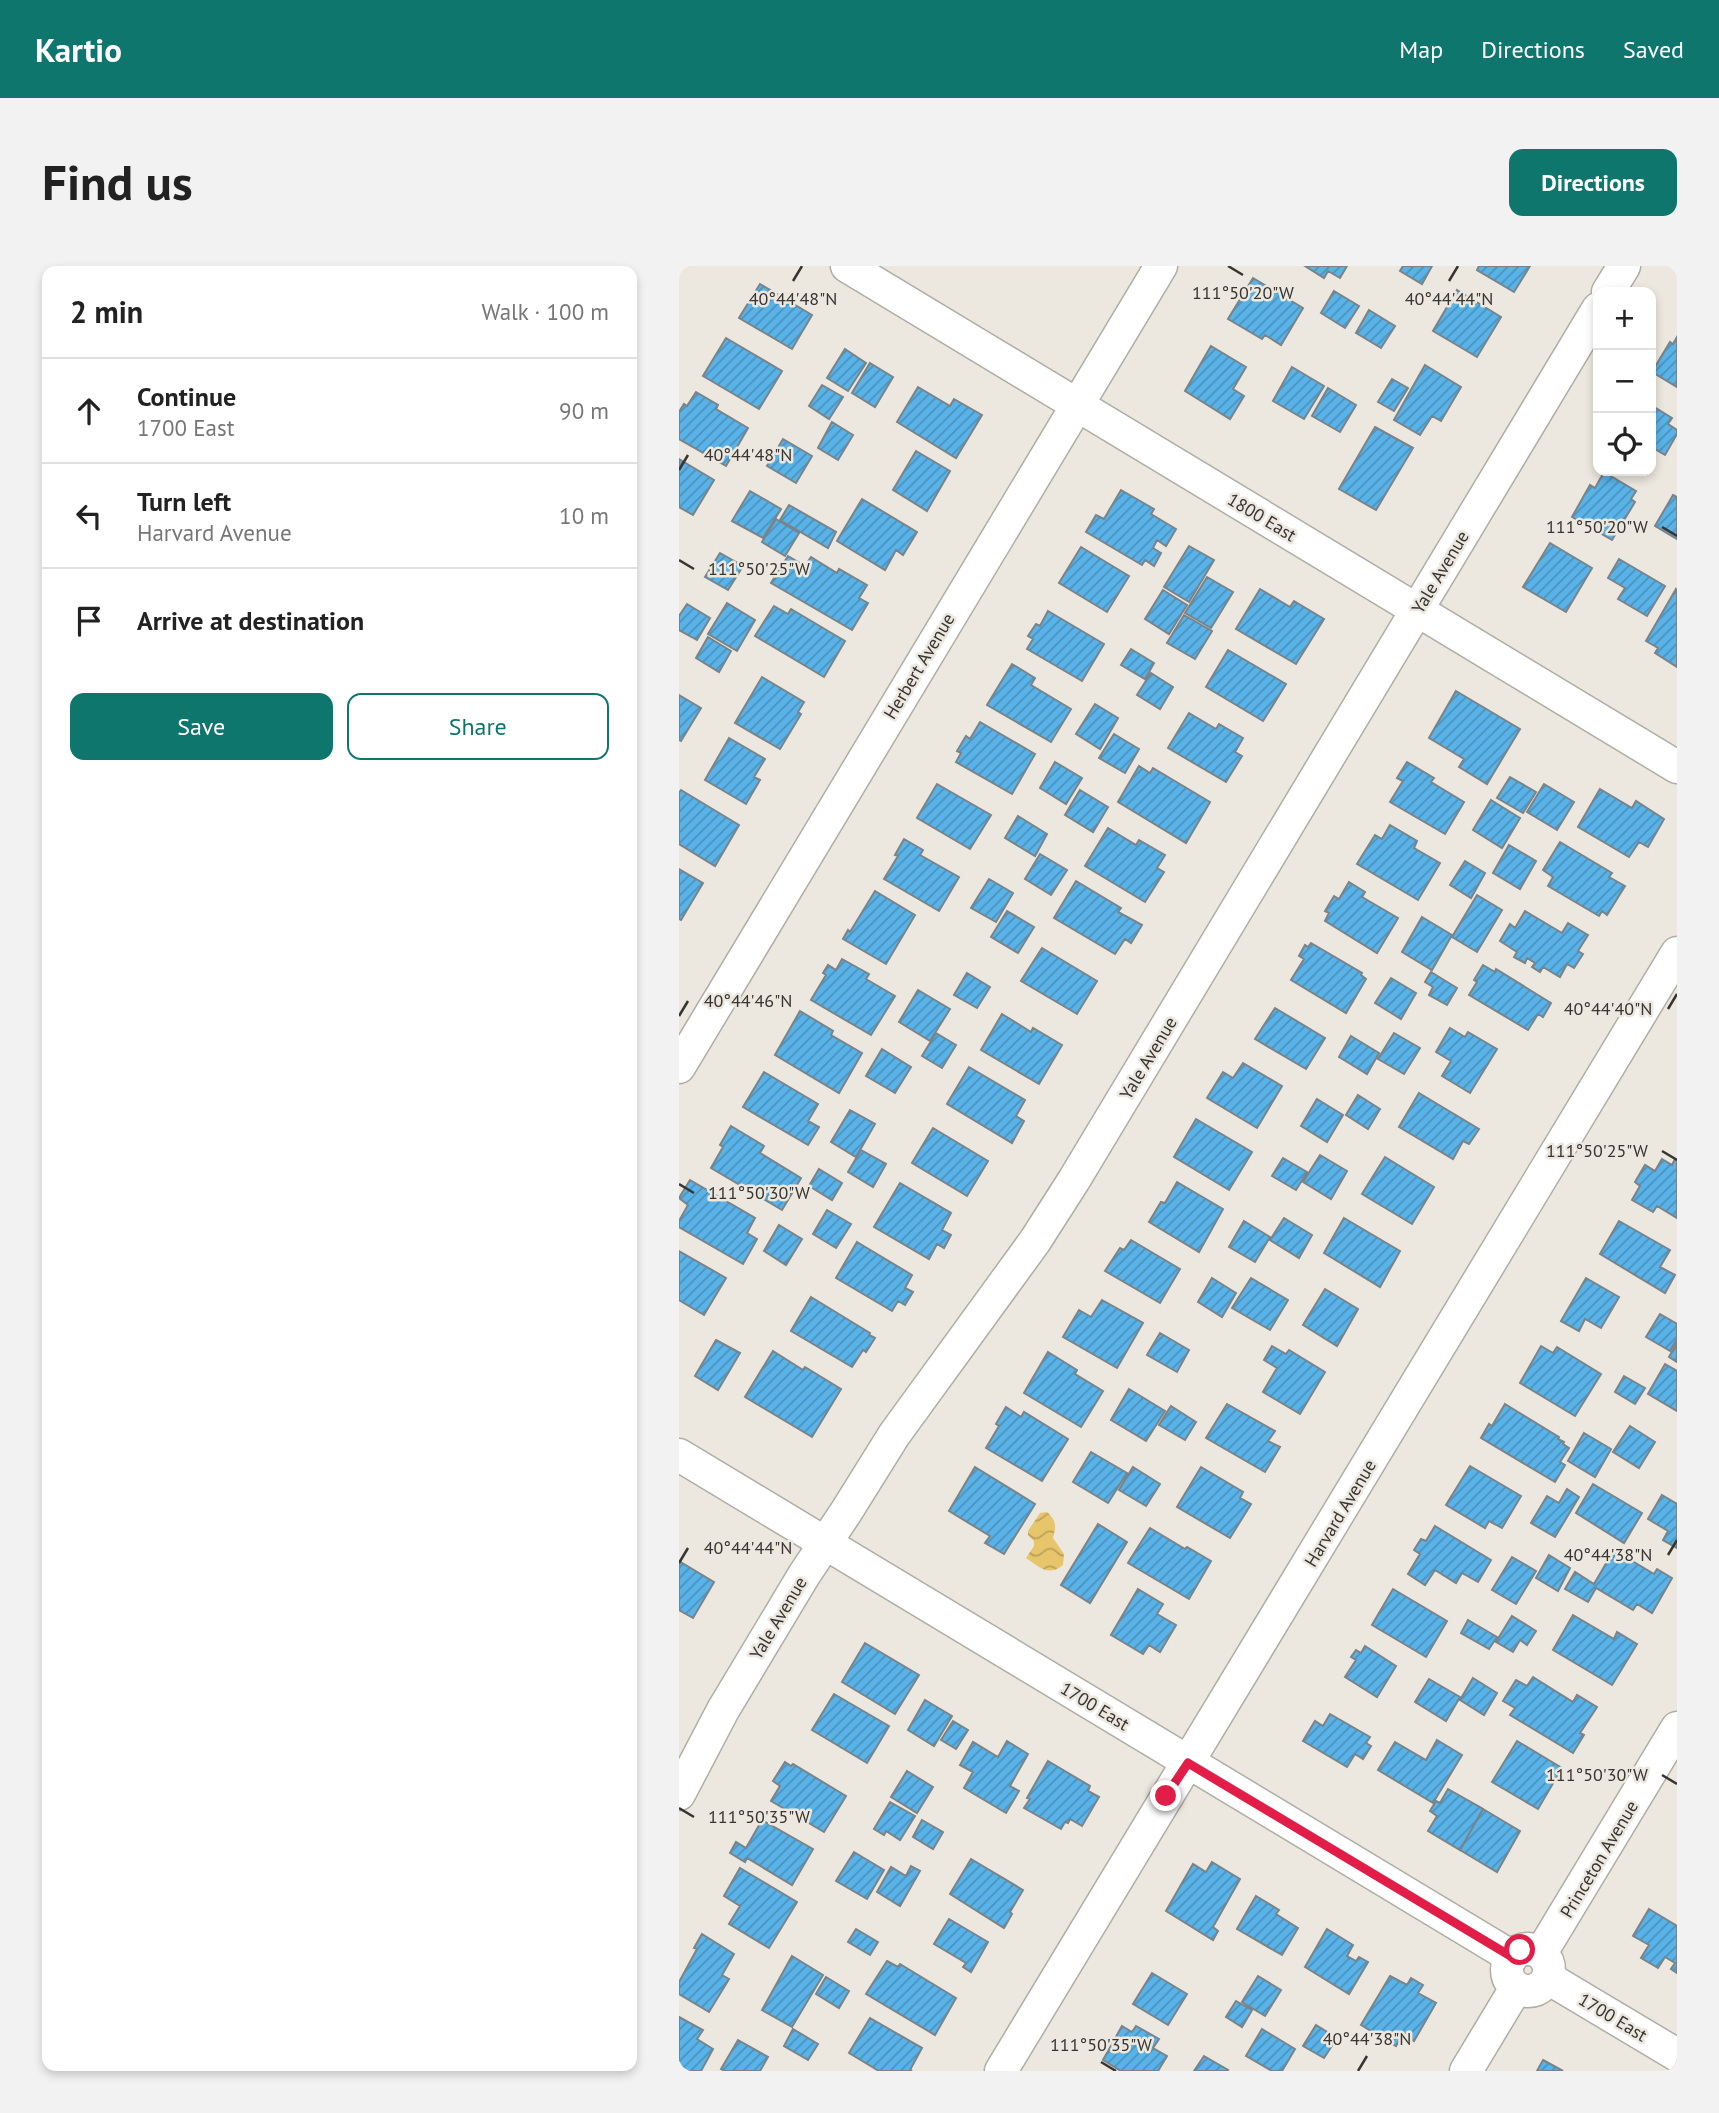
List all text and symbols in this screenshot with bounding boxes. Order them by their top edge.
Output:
text: Kartio [35,28,122,71]
text: Map [1399,34,1443,65]
text: Directions [1481,34,1585,65]
text: Saved [1623,34,1684,65]
button: Directions [1509,149,1677,216]
text: Find us [42,150,193,214]
text: 111°50'20"W [1192,281,1294,304]
text: 40°44'48"N [749,287,837,310]
text: 40°44'44"N [1405,287,1493,310]
map controls [1593,287,1656,476]
button: + [1593,287,1656,350]
text: 2 min [70,292,143,331]
text: Walk · 100 m [482,297,609,326]
button: − [1593,350,1656,413]
text: Continue [137,380,236,413]
icon: ahead [70,392,108,430]
text: 90 m [559,396,609,425]
text: 1700 East [137,413,235,442]
button: locate [1593,413,1656,476]
text: 40°44'48"N [704,443,792,466]
text: Turn left [137,485,231,518]
street label: 1800 East [1223,487,1301,547]
icon: left [70,497,108,535]
text: 10 m [559,501,609,530]
text: 111°50'20"W [1546,515,1648,538]
text: Harvard Avenue [137,518,292,547]
street label: Yale Avenue [1406,526,1474,618]
text: 111°50'25"W [708,557,810,580]
icon: arrive [70,602,108,640]
text: Arrive at destination [137,604,364,637]
street label: Herbert Avenue [878,609,960,723]
button: Save [70,693,333,760]
button: Share [347,693,609,760]
text: 40°44'46"N [704,989,792,1012]
text: 40°44'40"N [1564,997,1652,1020]
street label: Yale Avenue [1114,1012,1182,1104]
text: 111°50'25"W [1546,1139,1648,1162]
text: 111°50'30"W [708,1181,810,1204]
street label: Harvard Avenue [1299,1455,1381,1571]
text: 40°44'44"N [704,1536,792,1559]
text: 40°44'38"N [1564,1543,1652,1566]
street label: Yale Avenue [744,1572,812,1664]
street label: 1700 East [1056,1676,1134,1736]
text: 111°50'30"W [1546,1763,1648,1786]
route end [1150,1780,1181,1811]
street label: Princeton Avenue [1555,1796,1643,1922]
text: 111°50'35"W [708,1805,810,1828]
route start [1504,1934,1535,1965]
street label: 1700 East [1574,1987,1652,2047]
text: 40°44'38"N [1323,2027,1411,2050]
text: 111°50'35"W [1050,2033,1152,2056]

